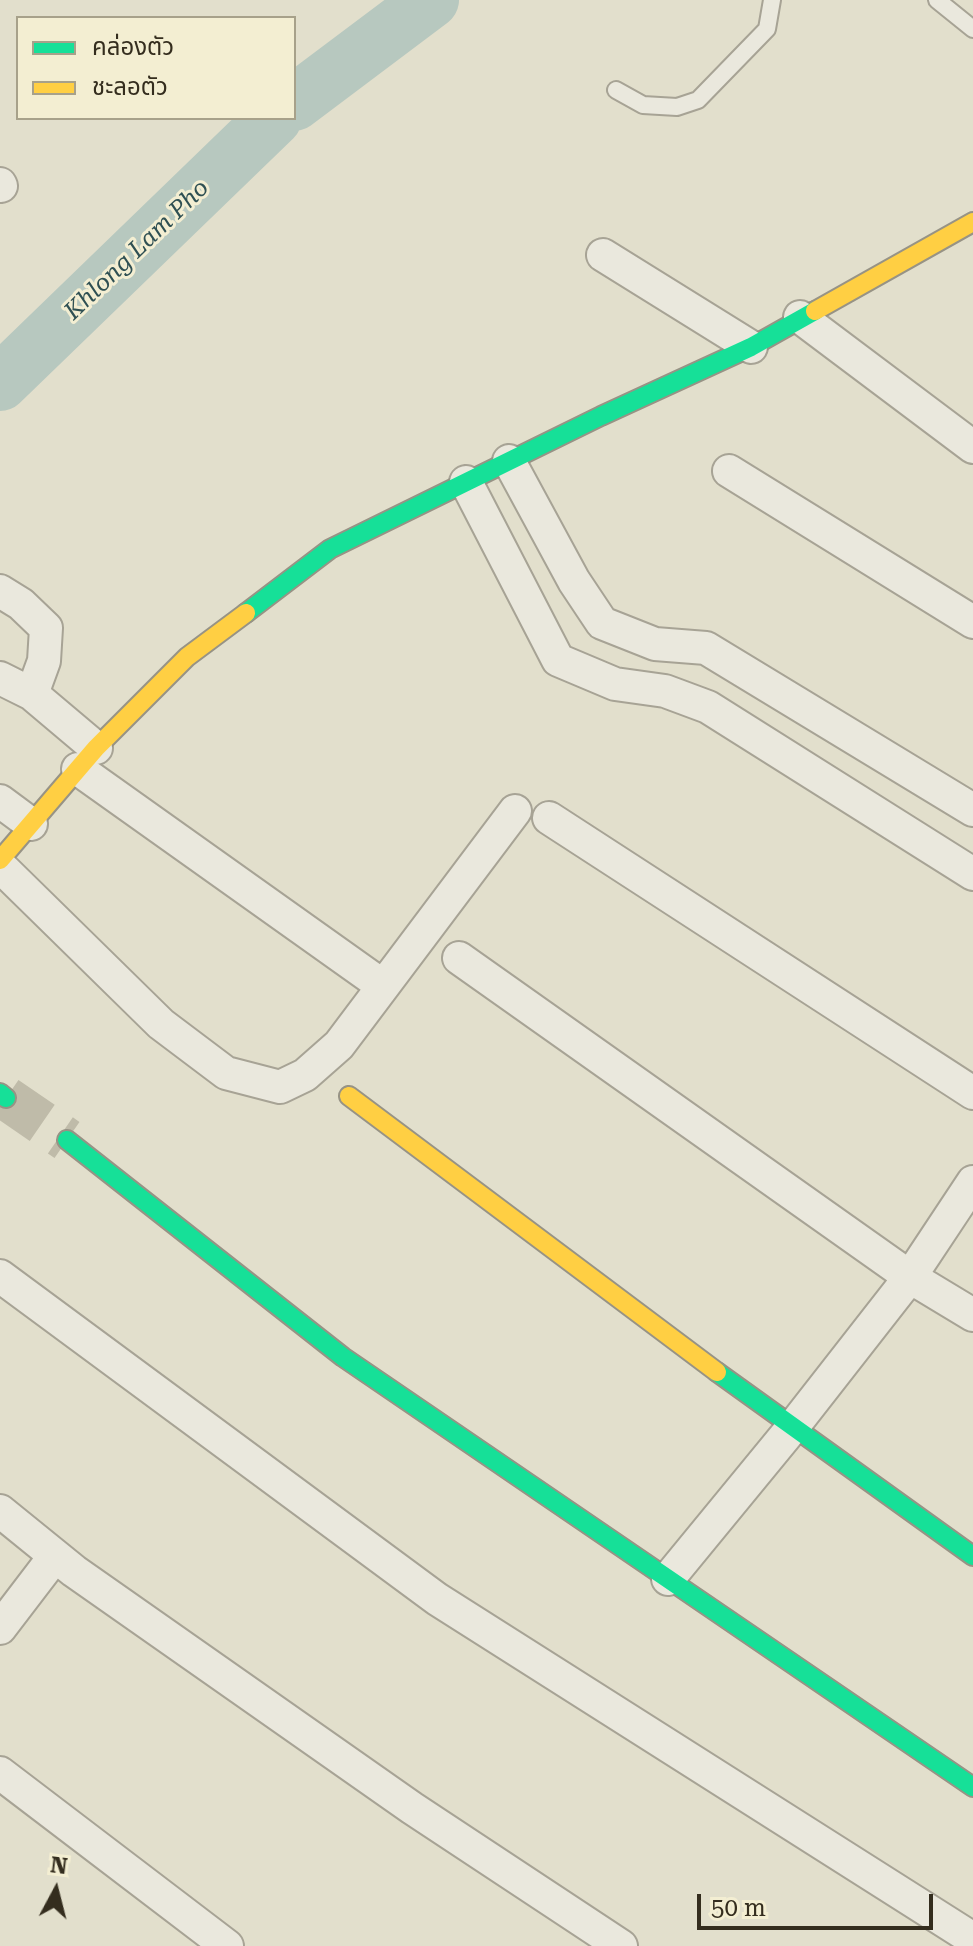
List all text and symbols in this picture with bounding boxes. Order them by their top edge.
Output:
legend [16,16,296,120]
text: คล่องตัว [92,33,174,61]
text: ชะลอตัว [92,73,168,101]
water label: Khlong Lam Pho [59,174,215,326]
north arrow [16,1850,96,1930]
text: N [49,1852,69,1879]
scale bar [701,1878,937,1928]
text: 50 m [711,1894,766,1922]

